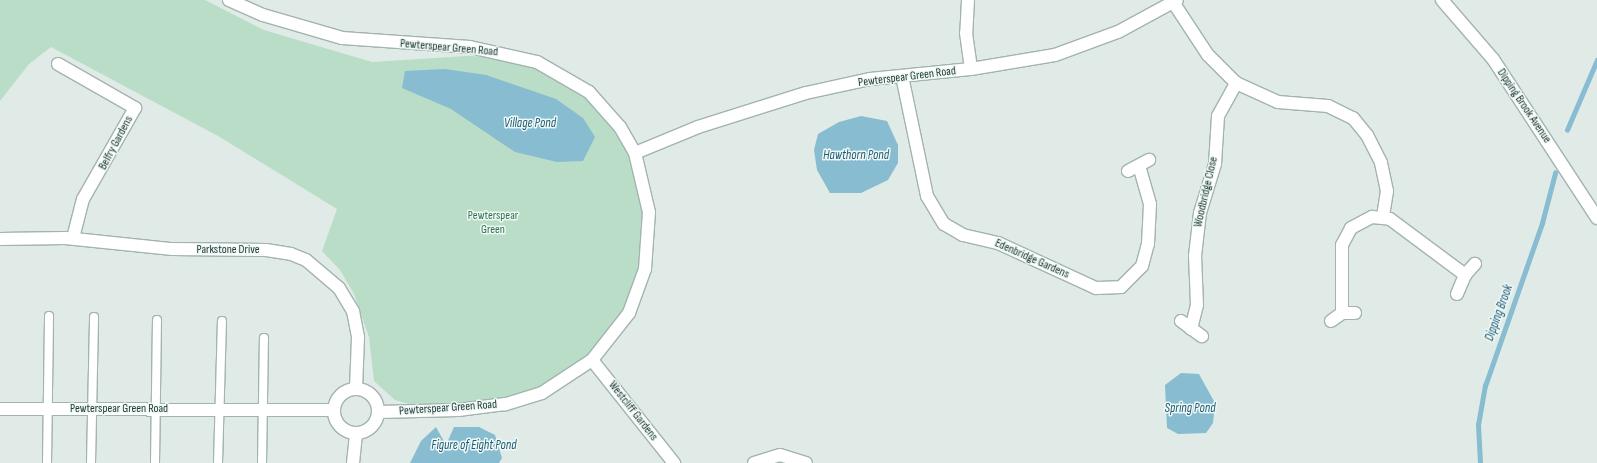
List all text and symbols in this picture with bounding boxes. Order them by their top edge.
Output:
street label: Pewterspear Green Road [399,37,499,59]
street label: Pewterspear Green Road [857,64,957,90]
street label: Dipping Brook Avenue [1494,66,1554,146]
street label: Belfry Gardens [96,114,136,172]
water label: Village Pond [504,115,556,131]
water label: Hawthorn Pond [823,147,889,163]
street label: Woodbridge Close [1191,155,1221,229]
park label: Pewterspear Green [468,209,518,237]
street label: Edenbridge Gardens [993,236,1071,282]
street label: Parkstone Drive [196,243,260,257]
water label: Dipping Brook [1482,283,1516,343]
street label: Westcliff Gardens [605,378,661,444]
street label: Pewterspear Green Road [398,397,498,419]
water label: Spring Pond [1165,400,1215,416]
street label: Pewterspear Green Road [70,402,168,416]
water label: Figure of Eight Pond [431,437,517,453]

